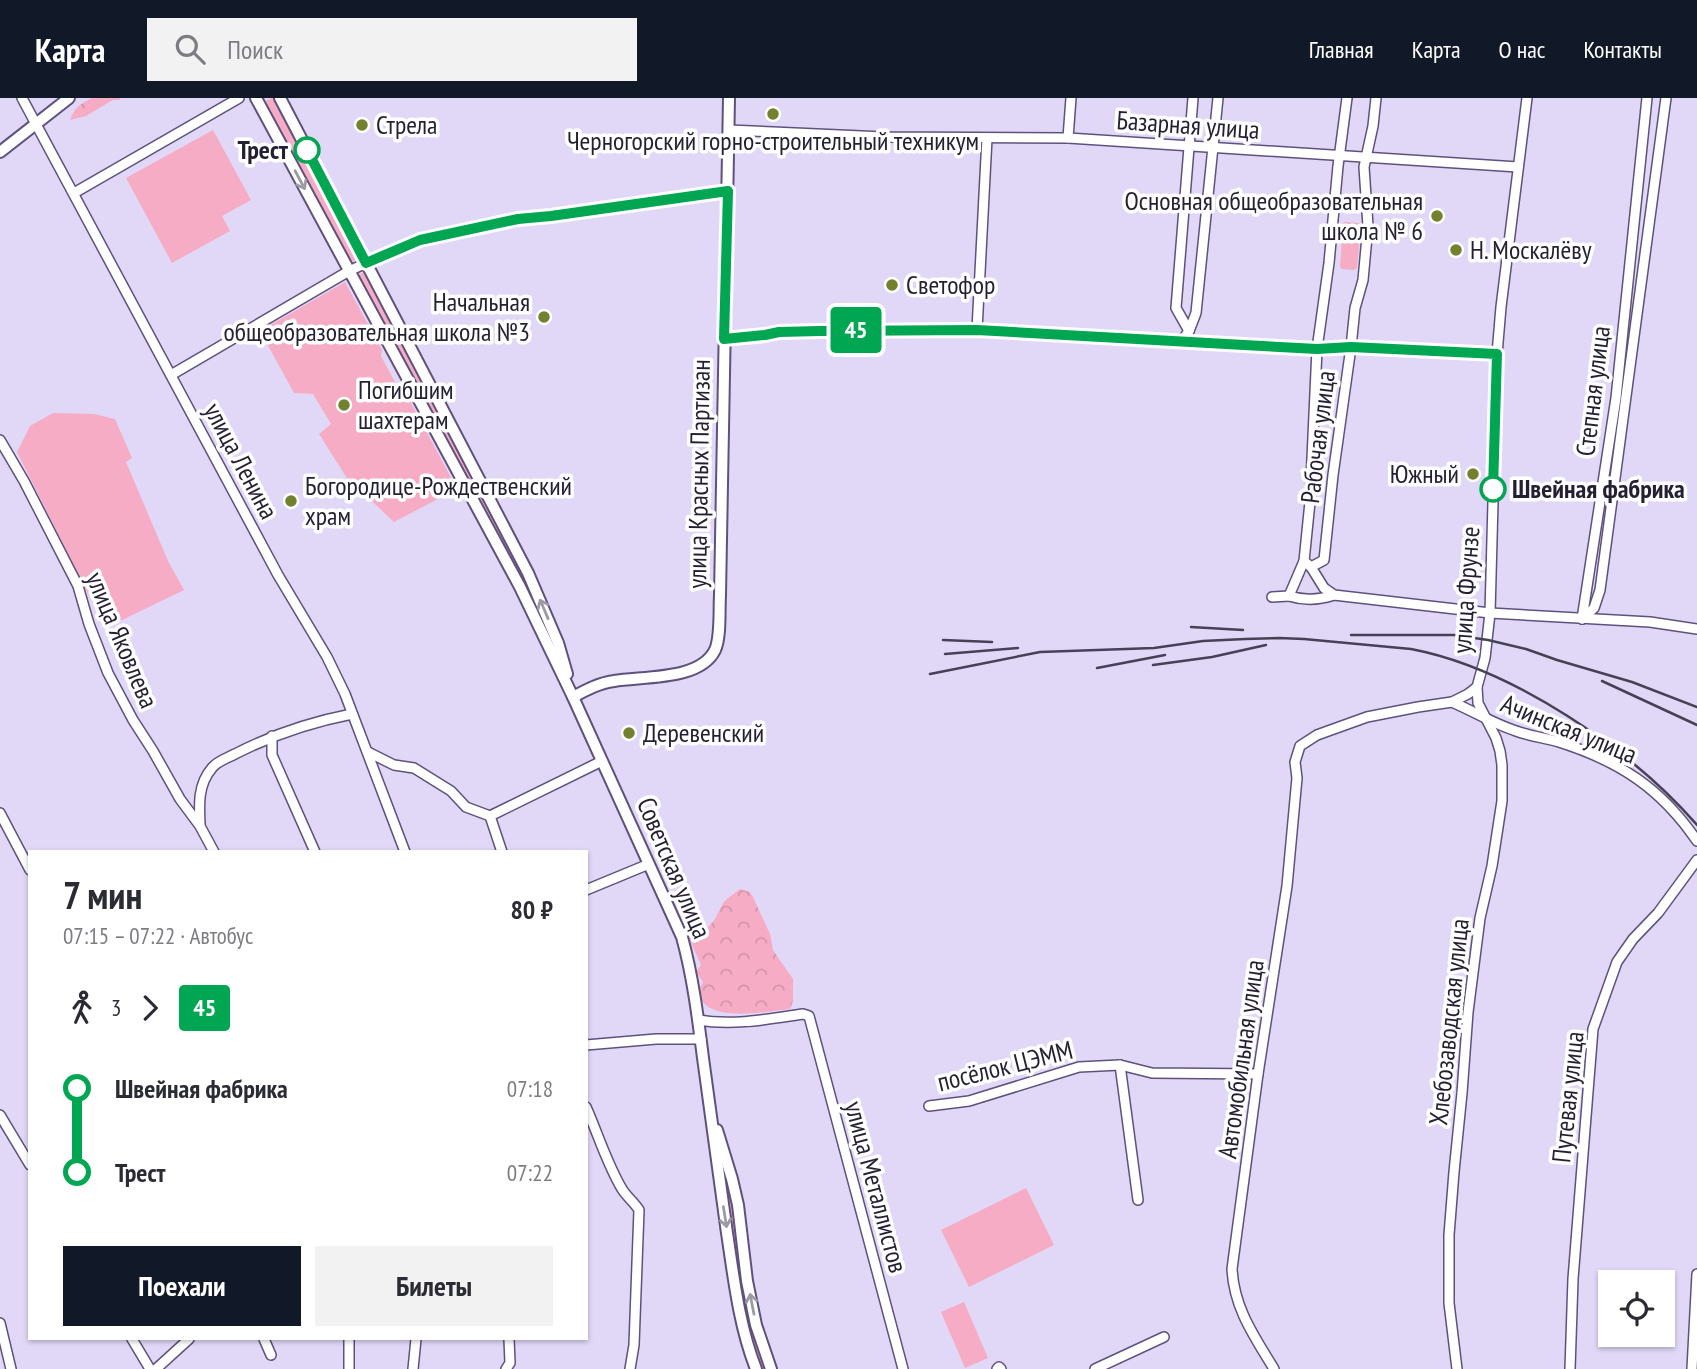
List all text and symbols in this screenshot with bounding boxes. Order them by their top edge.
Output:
search box [147,18,637,81]
text: Карта [35,28,105,71]
icon: search [171,30,209,68]
text: Поиск [227,33,283,66]
text: Главная [1309,34,1374,65]
text: Карта [1412,34,1461,65]
text: О нас [1499,34,1545,65]
text: Контакты [1583,34,1662,65]
street label: Базарная улица [1115,103,1261,146]
marker: Черногорский горно-строительный техникум [765,106,781,122]
place label: Стрела [376,108,438,141]
marker: Стрела [354,117,370,133]
place label: Черногорский горно-строительный техникум [567,124,979,157]
place label: Трест [237,133,288,166]
marker: Трест [294,137,320,163]
one-way arrow [293,169,307,189]
place label: Основная общеобразовательная школа № 6 [1125,184,1423,247]
marker: Основная общеобразовательная школа № 6 [1429,208,1445,224]
place label: Н. Москалёву [1470,233,1592,266]
marker: Н. Москалёву [1448,242,1464,258]
place label: Светофор [906,268,995,301]
marker: Светофор [884,277,900,293]
place label: Начальная общеобразовательная школа №3 [224,285,530,348]
line badge: 45 [824,307,888,353]
marker: Начальная общеобразовательная школа №3 [536,309,552,325]
text: 45 [845,314,867,345]
street label: Степная улица [1568,324,1617,458]
street label: улица Красных Партизан [680,359,717,589]
street label: Рабочая улица [1293,369,1342,505]
place label: Погибшим шахтерам [358,373,454,436]
street label: улица Ленина [197,397,286,525]
marker: Погибшим шахтерам [336,397,352,413]
place label: Южный [1390,457,1459,490]
marker: Южный [1465,466,1481,482]
place label: Богородице-Рождественский храм [305,469,572,532]
place label: Швейная фабрика [1512,472,1685,505]
marker: Швейная фабрика [1480,476,1506,502]
marker: Богородице-Рождественский храм [283,493,299,509]
street label: улица Фрунзе [1445,525,1486,655]
street label: улица Яковлева [79,567,166,713]
one-way arrow [537,599,550,620]
street label: Ачинская улица [1496,686,1642,771]
place label: Деревенский [643,716,764,749]
marker: Деревенский [621,725,637,741]
street label: Советская улица [630,792,719,943]
text: 7 мин [63,870,142,919]
text: 80 ₽ [510,893,553,926]
street label: Хлебозаводская улица [1421,917,1476,1127]
text: 07:15 – 07:22 · Автобус [63,921,253,950]
street label: Автомобильная улица [1210,957,1271,1160]
icon: walk [63,989,101,1027]
icon: forward [131,989,169,1027]
text: 45 [193,992,216,1023]
text: 3 [111,993,121,1022]
street label: Путевая улица [1544,1030,1591,1164]
street label: посёлок ЦЭММ [934,1033,1076,1098]
text: Швейная фабрика [115,1072,288,1105]
text: 07:18 [507,1074,553,1103]
street label: улица Металлистов [838,1098,915,1276]
text: Трест [115,1156,166,1189]
text: 07:22 [507,1158,553,1187]
one-way arrow [718,1205,731,1227]
button: Поехали [63,1246,301,1326]
button: Билеты [315,1246,553,1326]
map controls [1598,1270,1675,1347]
button: locate [1598,1270,1675,1347]
one-way arrow [744,1293,758,1316]

